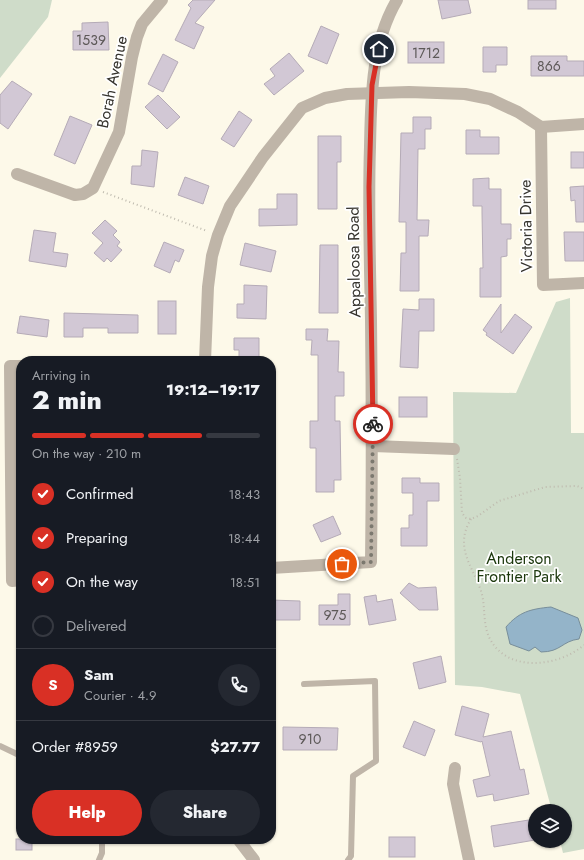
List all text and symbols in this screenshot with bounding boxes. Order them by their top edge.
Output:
house number: 1539 [76,30,106,50]
pin [362,32,396,66]
street label: Borah Avenue [91,34,133,130]
icon: home [368,38,390,60]
house number: 1712 [412,43,440,63]
house number: 866 [537,56,561,76]
street label: Victoria Drive [514,179,538,273]
street label: Appaloosa Road [342,206,366,318]
text: Arriving in [32,366,90,385]
text: 19:12–19:17 [166,379,260,401]
text: 2 min [32,381,102,419]
courier [353,404,393,444]
icon: bike [362,413,384,435]
text: On the way · 210 m [32,444,141,463]
icon: check [32,483,54,505]
text: Confirmed [66,483,134,505]
text: 18:43 [228,485,260,504]
icon: check [32,527,54,549]
text: Preparing [66,527,128,549]
text: 18:44 [228,529,260,548]
pin [325,547,359,581]
park label: Anderson Frontier Park [476,547,563,588]
icon: bag [331,553,353,575]
icon: check [32,571,54,593]
text: On the way [66,571,138,593]
text: 18:51 [230,573,260,592]
house number: 975 [324,605,347,625]
text: Delivered [66,615,127,637]
text: Sam [84,664,114,686]
button: phone [218,664,260,706]
text: S [48,674,58,696]
text: Courier · 4.9 [84,686,157,705]
house number: 910 [299,729,321,749]
text: Order #8959 [32,736,118,758]
text: $27.77 [210,736,260,758]
button: Help [32,790,142,836]
button: Share [150,790,260,836]
map controls [528,804,572,848]
button: layers [528,804,572,848]

